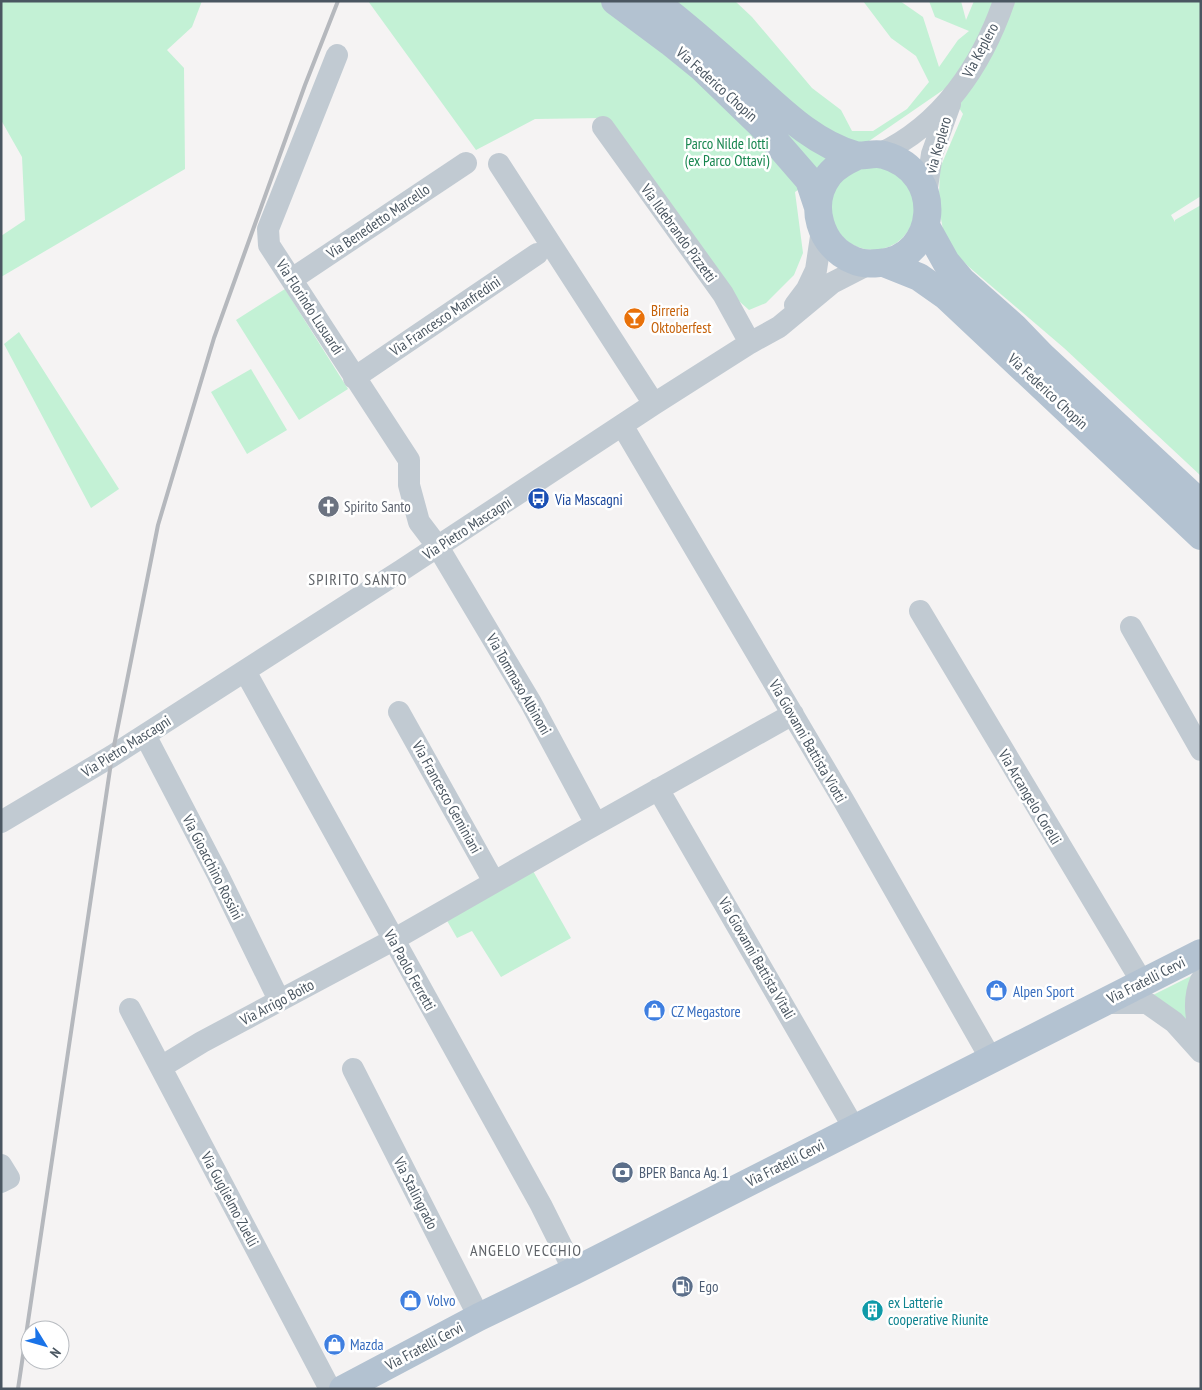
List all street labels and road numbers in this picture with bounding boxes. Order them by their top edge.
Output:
street label: Via Keplero [957,19,1002,81]
street label: Via Federico Chopin [672,42,762,125]
street label: via Keplero [921,114,955,176]
street label: Via Benedetto Marcello [322,179,433,263]
street label: Via Ildebrando Pizzetti [636,179,721,286]
street label: Via Florindo Lusuardi [272,255,348,358]
street label: Via Francesco Manfredini [385,272,504,361]
street label: Via Federico Chopin [1003,348,1092,433]
street label: Via Pietro Mascagni [418,492,515,564]
street label: Via Tommaso Albinoni [482,629,556,738]
street label: Via Giovanni Battista Viotti [765,675,851,806]
street label: Via Pietro Mascagni [77,711,174,782]
street label: Via Francesco Geminiani [408,737,486,857]
street label: Via Arcangelo Corelli [994,745,1066,848]
street label: Via Gioacchino Rossini [178,810,248,923]
street label: Via Giovanni Battista Vitali [714,893,800,1022]
street label: Via Paolo Ferretti [379,925,440,1014]
street label: Via Fratelli Cervi [1103,952,1188,1008]
street label: Via Arrigo Boito [236,975,317,1030]
street label: Via Fratelli Cervi [742,1135,827,1191]
street label: Via Guglielmo Zuelli [197,1147,263,1250]
street label: Via Stalingrado [389,1153,442,1232]
street label: Via Fratelli Cervi [381,1318,466,1375]

